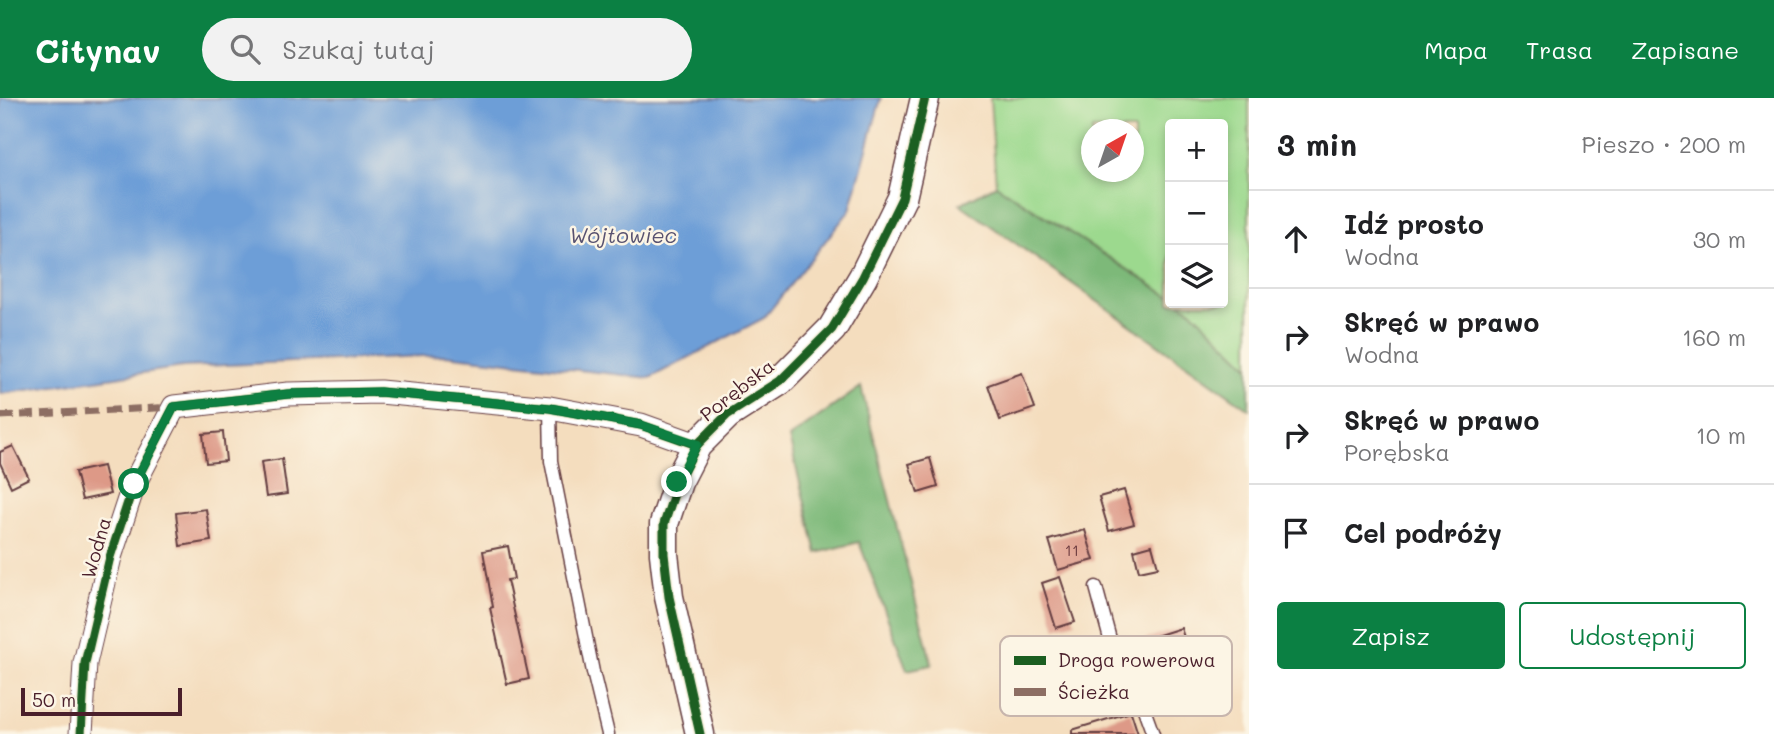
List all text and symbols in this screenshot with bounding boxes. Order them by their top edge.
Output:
search box [202,18,692,81]
text: Citynav [35,28,160,71]
icon: search [226,30,264,68]
text: Szukaj tutaj [282,32,435,66]
text: Mapa [1424,34,1488,65]
text: Trasa [1526,34,1593,65]
text: Zapisane [1631,34,1739,65]
north arrow [1081,119,1144,182]
map controls [1165,119,1228,308]
button: + [1165,119,1228,182]
text: 3 min [1277,124,1357,164]
text: Pieszo · 200 m [1581,129,1746,159]
button: − [1165,182,1228,245]
text: Idź prosto [1344,207,1484,241]
icon: ahead [1277,220,1315,258]
water label: Wójtowiec [569,221,677,248]
text: 30 m [1693,224,1746,254]
text: Wodna [1344,241,1420,271]
button: layers [1165,245,1228,308]
text: Skręć w prawo [1344,305,1539,339]
icon: right [1277,318,1315,356]
text: 160 m [1682,322,1746,352]
text: Wodna [1344,339,1420,369]
street label: Porębska [695,353,779,426]
text: Skręć w prawo [1344,403,1539,437]
icon: right [1277,416,1315,454]
text: 10 m [1696,420,1746,450]
text: Porębska [1344,437,1450,467]
route end [661,466,692,497]
route start [118,468,149,499]
street label: Wodna [75,514,116,581]
icon: arrive [1277,514,1315,552]
text: Cel podróży [1344,516,1502,550]
house number: 11 [1065,539,1079,560]
button: Zapisz [1277,602,1505,669]
button: Udostępnij [1519,602,1746,669]
legend [1000,636,1232,716]
text: Droga rowerowa [1058,647,1216,672]
text: Ścieżka [1058,679,1130,704]
scale bar [21,685,182,717]
text: 50 m [32,687,76,712]

